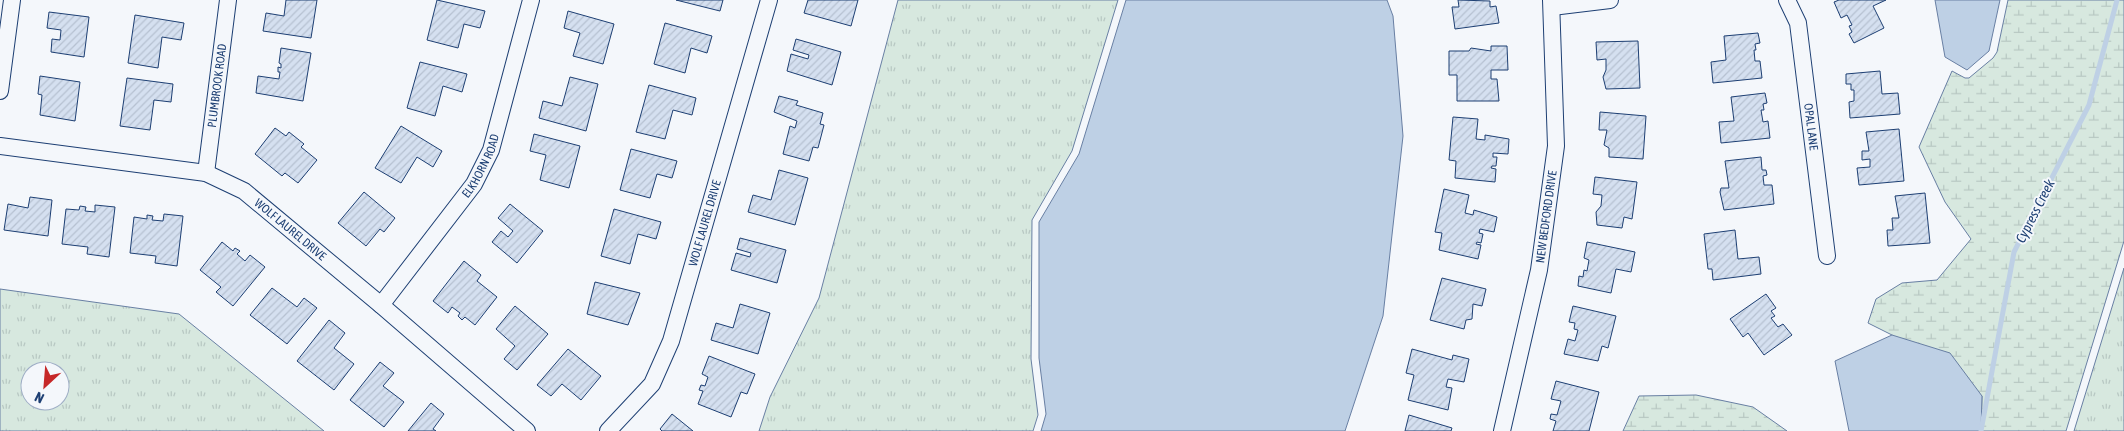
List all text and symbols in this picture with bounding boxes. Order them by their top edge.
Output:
street label: PLUMBROOK ROAD [205,43,229,128]
street label: OPAL LANE [1801,102,1821,151]
street label: ELKHORN ROAD [459,132,502,201]
street label: NEW BEDFORD DRIVE [1533,170,1560,264]
water label: Cypress Creek [2012,176,2058,245]
street label: WOLF LAUREL DRIVE [686,179,724,268]
street label: WOLF LAUREL DRIVE [252,196,329,263]
north arrow [20,361,70,411]
text: N [32,389,47,407]

